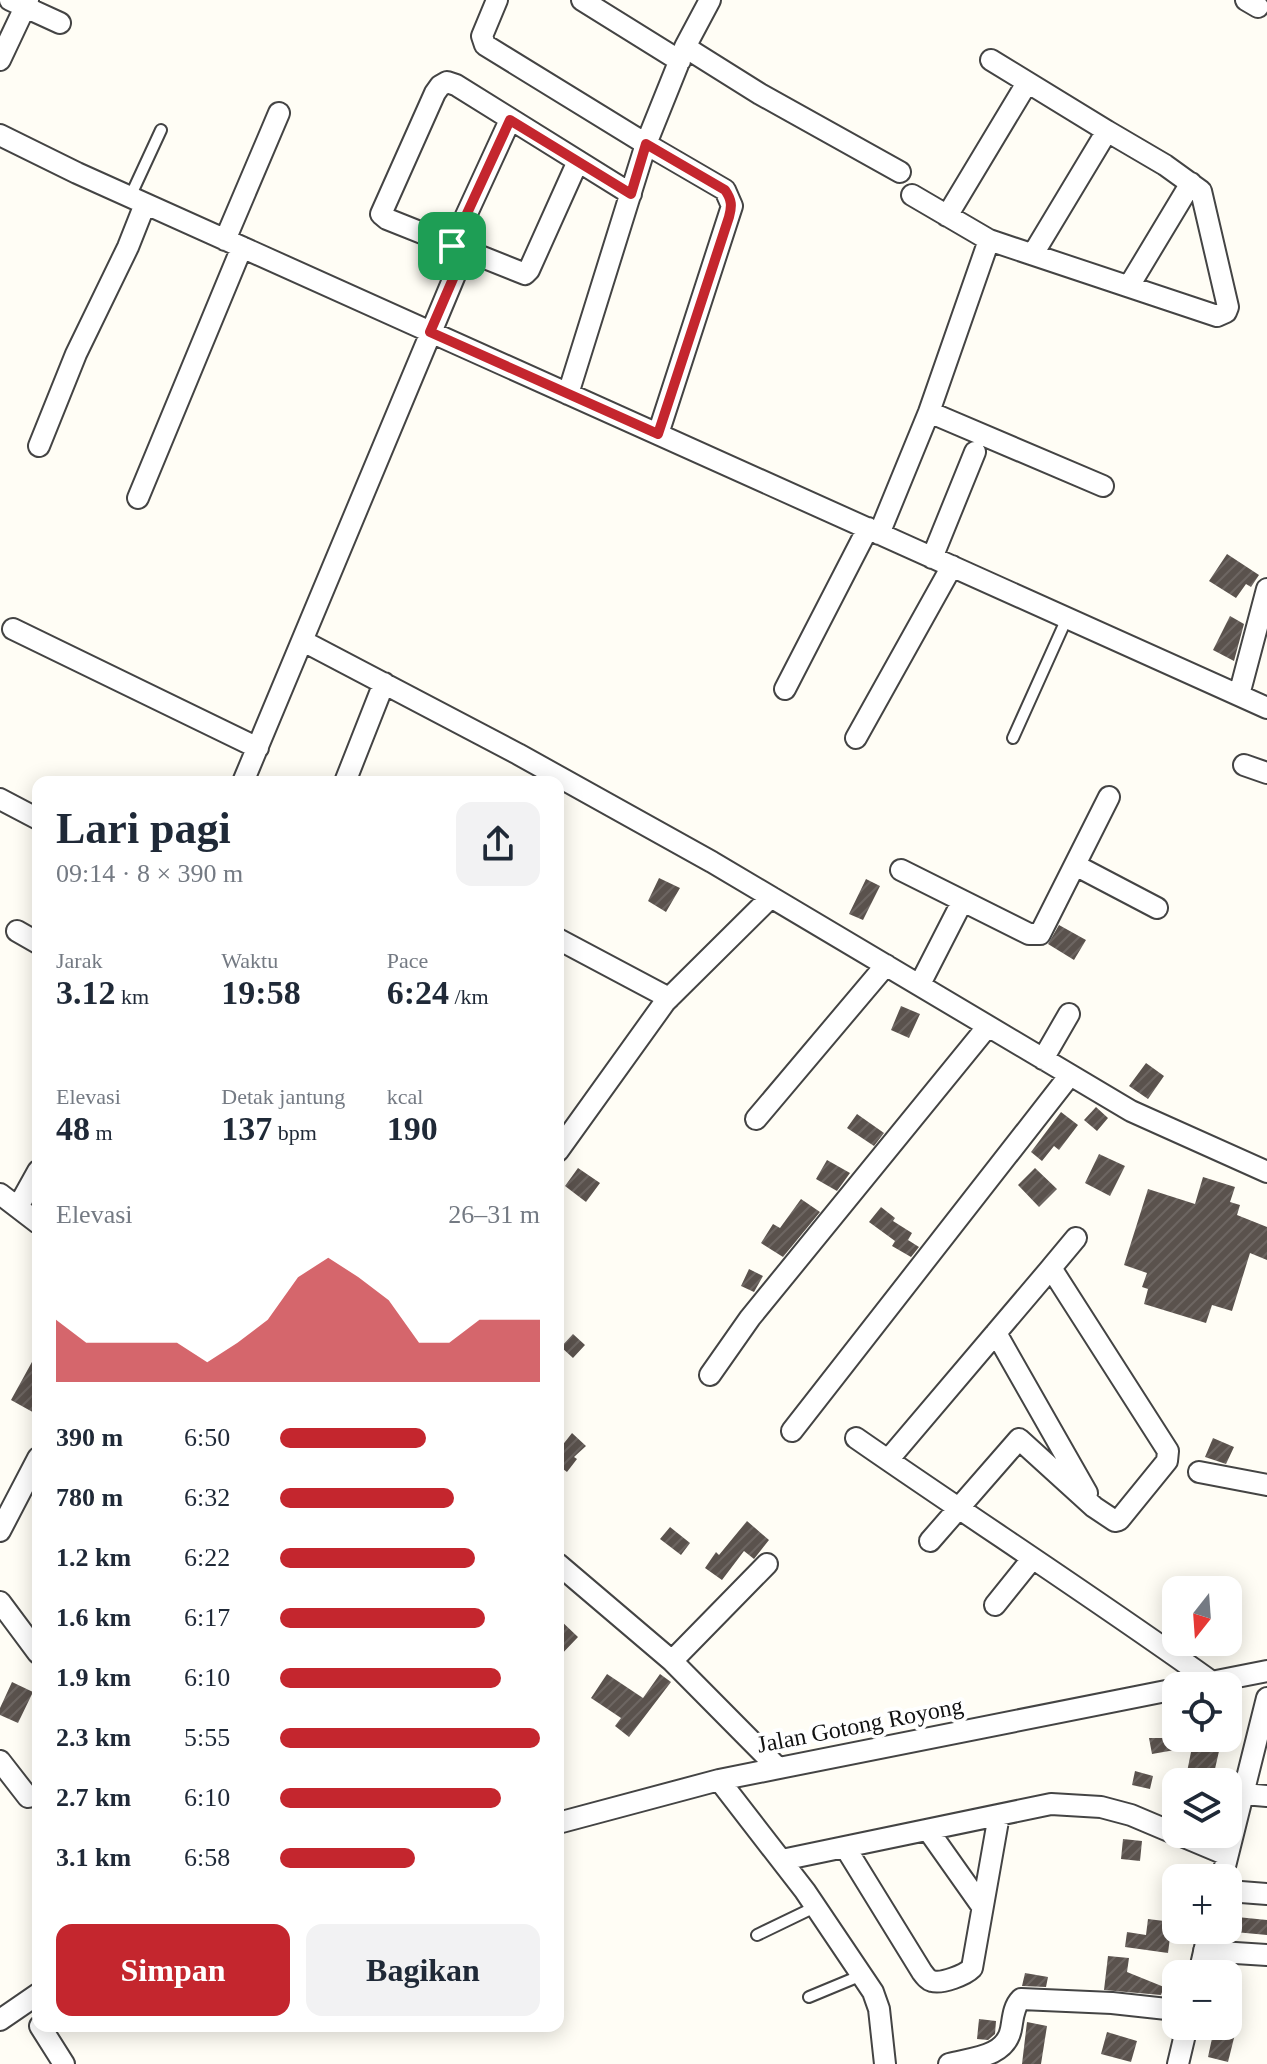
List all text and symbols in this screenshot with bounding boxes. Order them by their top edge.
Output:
pin [418,212,486,280]
icon: arrive [430,224,474,268]
button: share [456,802,540,886]
text: Lari pagi [56,804,231,853]
text: 09:14 · 8 × 390 m [56,859,243,888]
text: Jarak [56,948,102,973]
text: Waktu [221,948,278,973]
text: Pace [387,948,428,973]
text: 3.12 [56,974,116,1011]
text: 19:58 [221,974,301,1011]
text: 6:24 [387,974,449,1011]
text: km [116,984,149,1009]
text: /km [449,984,489,1009]
text: Elevasi [56,1084,121,1109]
text: Detak jantung [221,1084,345,1109]
text: kcal [387,1084,423,1109]
text: 48 [56,1110,90,1147]
text: 137 [221,1110,272,1147]
text: 190 [387,1110,438,1147]
text: m [90,1120,113,1145]
text: bpm [272,1120,317,1145]
text: Elevasi [56,1200,133,1229]
text: 26–31 m [448,1200,540,1229]
text: 390 m [56,1423,123,1452]
text: 6:50 [184,1423,230,1452]
text: 780 m [56,1483,123,1512]
text: 6:32 [184,1483,230,1512]
text: 1.2 km [56,1543,131,1572]
text: 6:22 [184,1543,230,1572]
north arrow [1162,1576,1242,1656]
map controls [1162,1576,1242,2040]
text: 1.6 km [56,1603,131,1632]
text: 6:17 [184,1603,230,1632]
text: 1.9 km [56,1663,131,1692]
text: 6:10 [184,1663,230,1692]
button: locate [1162,1672,1242,1752]
street label: Jalan Gotong Royong [755,1692,965,1758]
text: 2.3 km [56,1723,131,1752]
text: 5:55 [184,1723,230,1752]
button: layers [1162,1768,1242,1848]
text: 2.7 km [56,1783,131,1812]
text: 6:10 [184,1783,230,1812]
text: 3.1 km [56,1843,131,1872]
text: 6:58 [184,1843,230,1872]
button: + [1162,1864,1242,1944]
button: Simpan [56,1924,290,2016]
button: Bagikan [306,1924,540,2016]
button: − [1162,1960,1242,2040]

